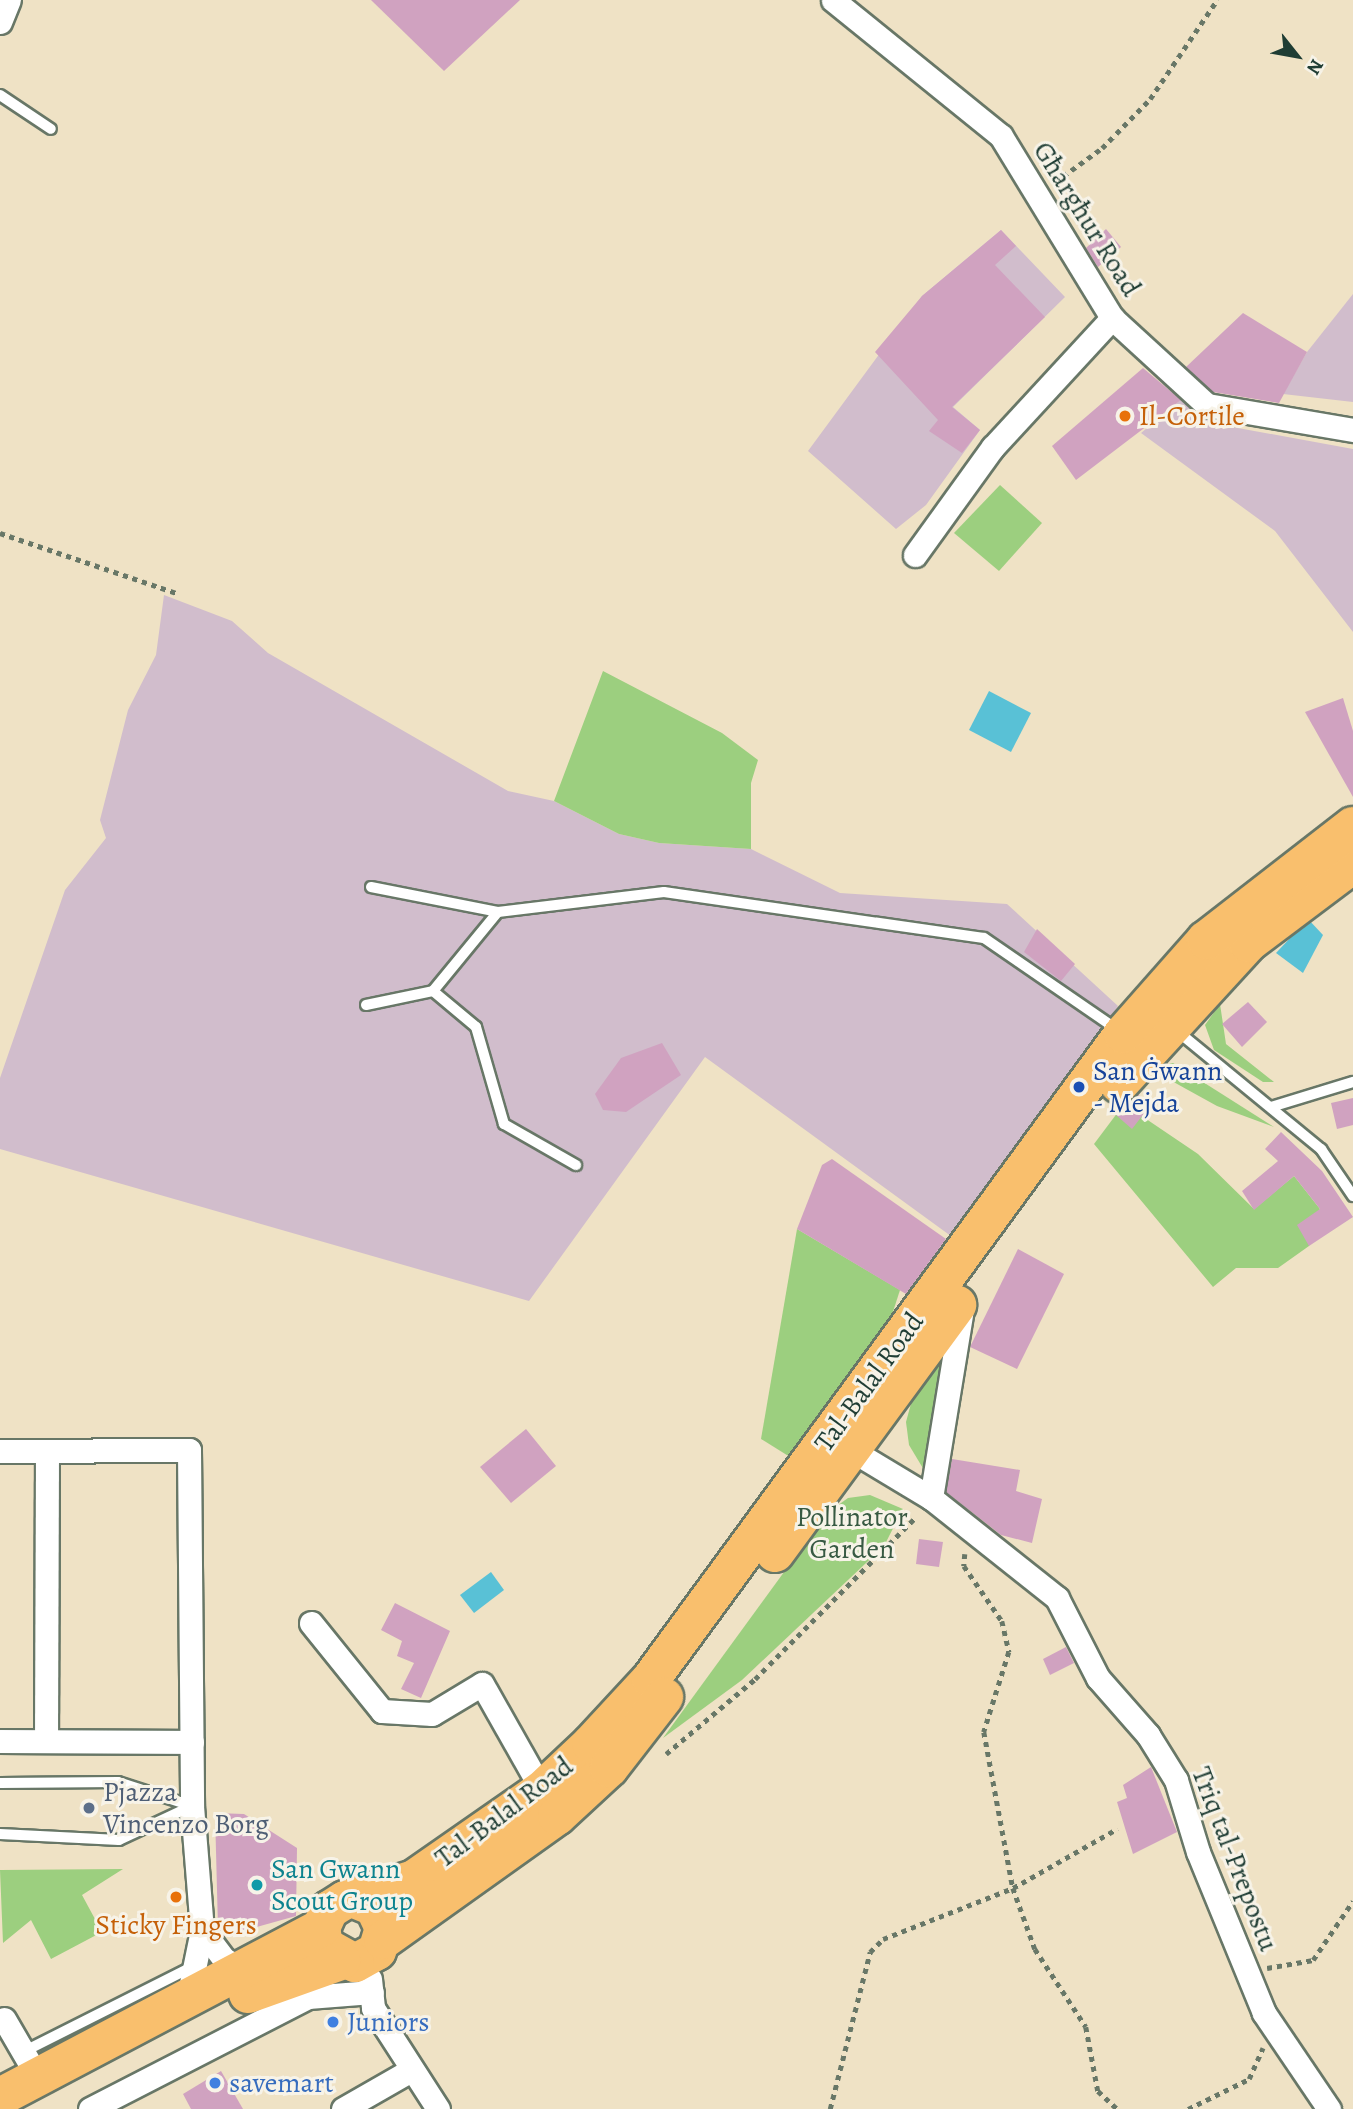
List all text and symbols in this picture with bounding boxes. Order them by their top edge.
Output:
north arrow [1262,21,1332,91]
text: N [1300,54,1330,79]
street label: Għargħur Road [1026,136,1148,302]
place label: Il-Cortile [1139,399,1245,433]
marker: Il-Cortile [1117,408,1133,424]
place label: San Ġwann - Mejda [1093,1054,1222,1120]
marker: San Ġwann - Mejda [1071,1079,1087,1095]
street label: Tal-Balal Road [807,1306,931,1458]
park label: Pollinator Garden [796,1500,908,1566]
street label: Tal-Balal Road [428,1749,580,1875]
street label: Triq tal-Prepostu [1184,1762,1286,1956]
place label: Pjazza Vincenzo Borg [103,1775,269,1841]
marker: Pjazza Vincenzo Borg [81,1800,97,1816]
place label: San Gwann Scout Group [271,1852,413,1918]
marker: San Gwann Scout Group [249,1877,265,1893]
marker: Sticky Fingers [168,1889,184,1905]
place label: Sticky Fingers [95,1908,257,1942]
place label: Juniors [347,2005,430,2039]
marker: Juniors [325,2014,341,2030]
place label: savemart [229,2066,334,2100]
marker: savemart [207,2075,223,2091]

